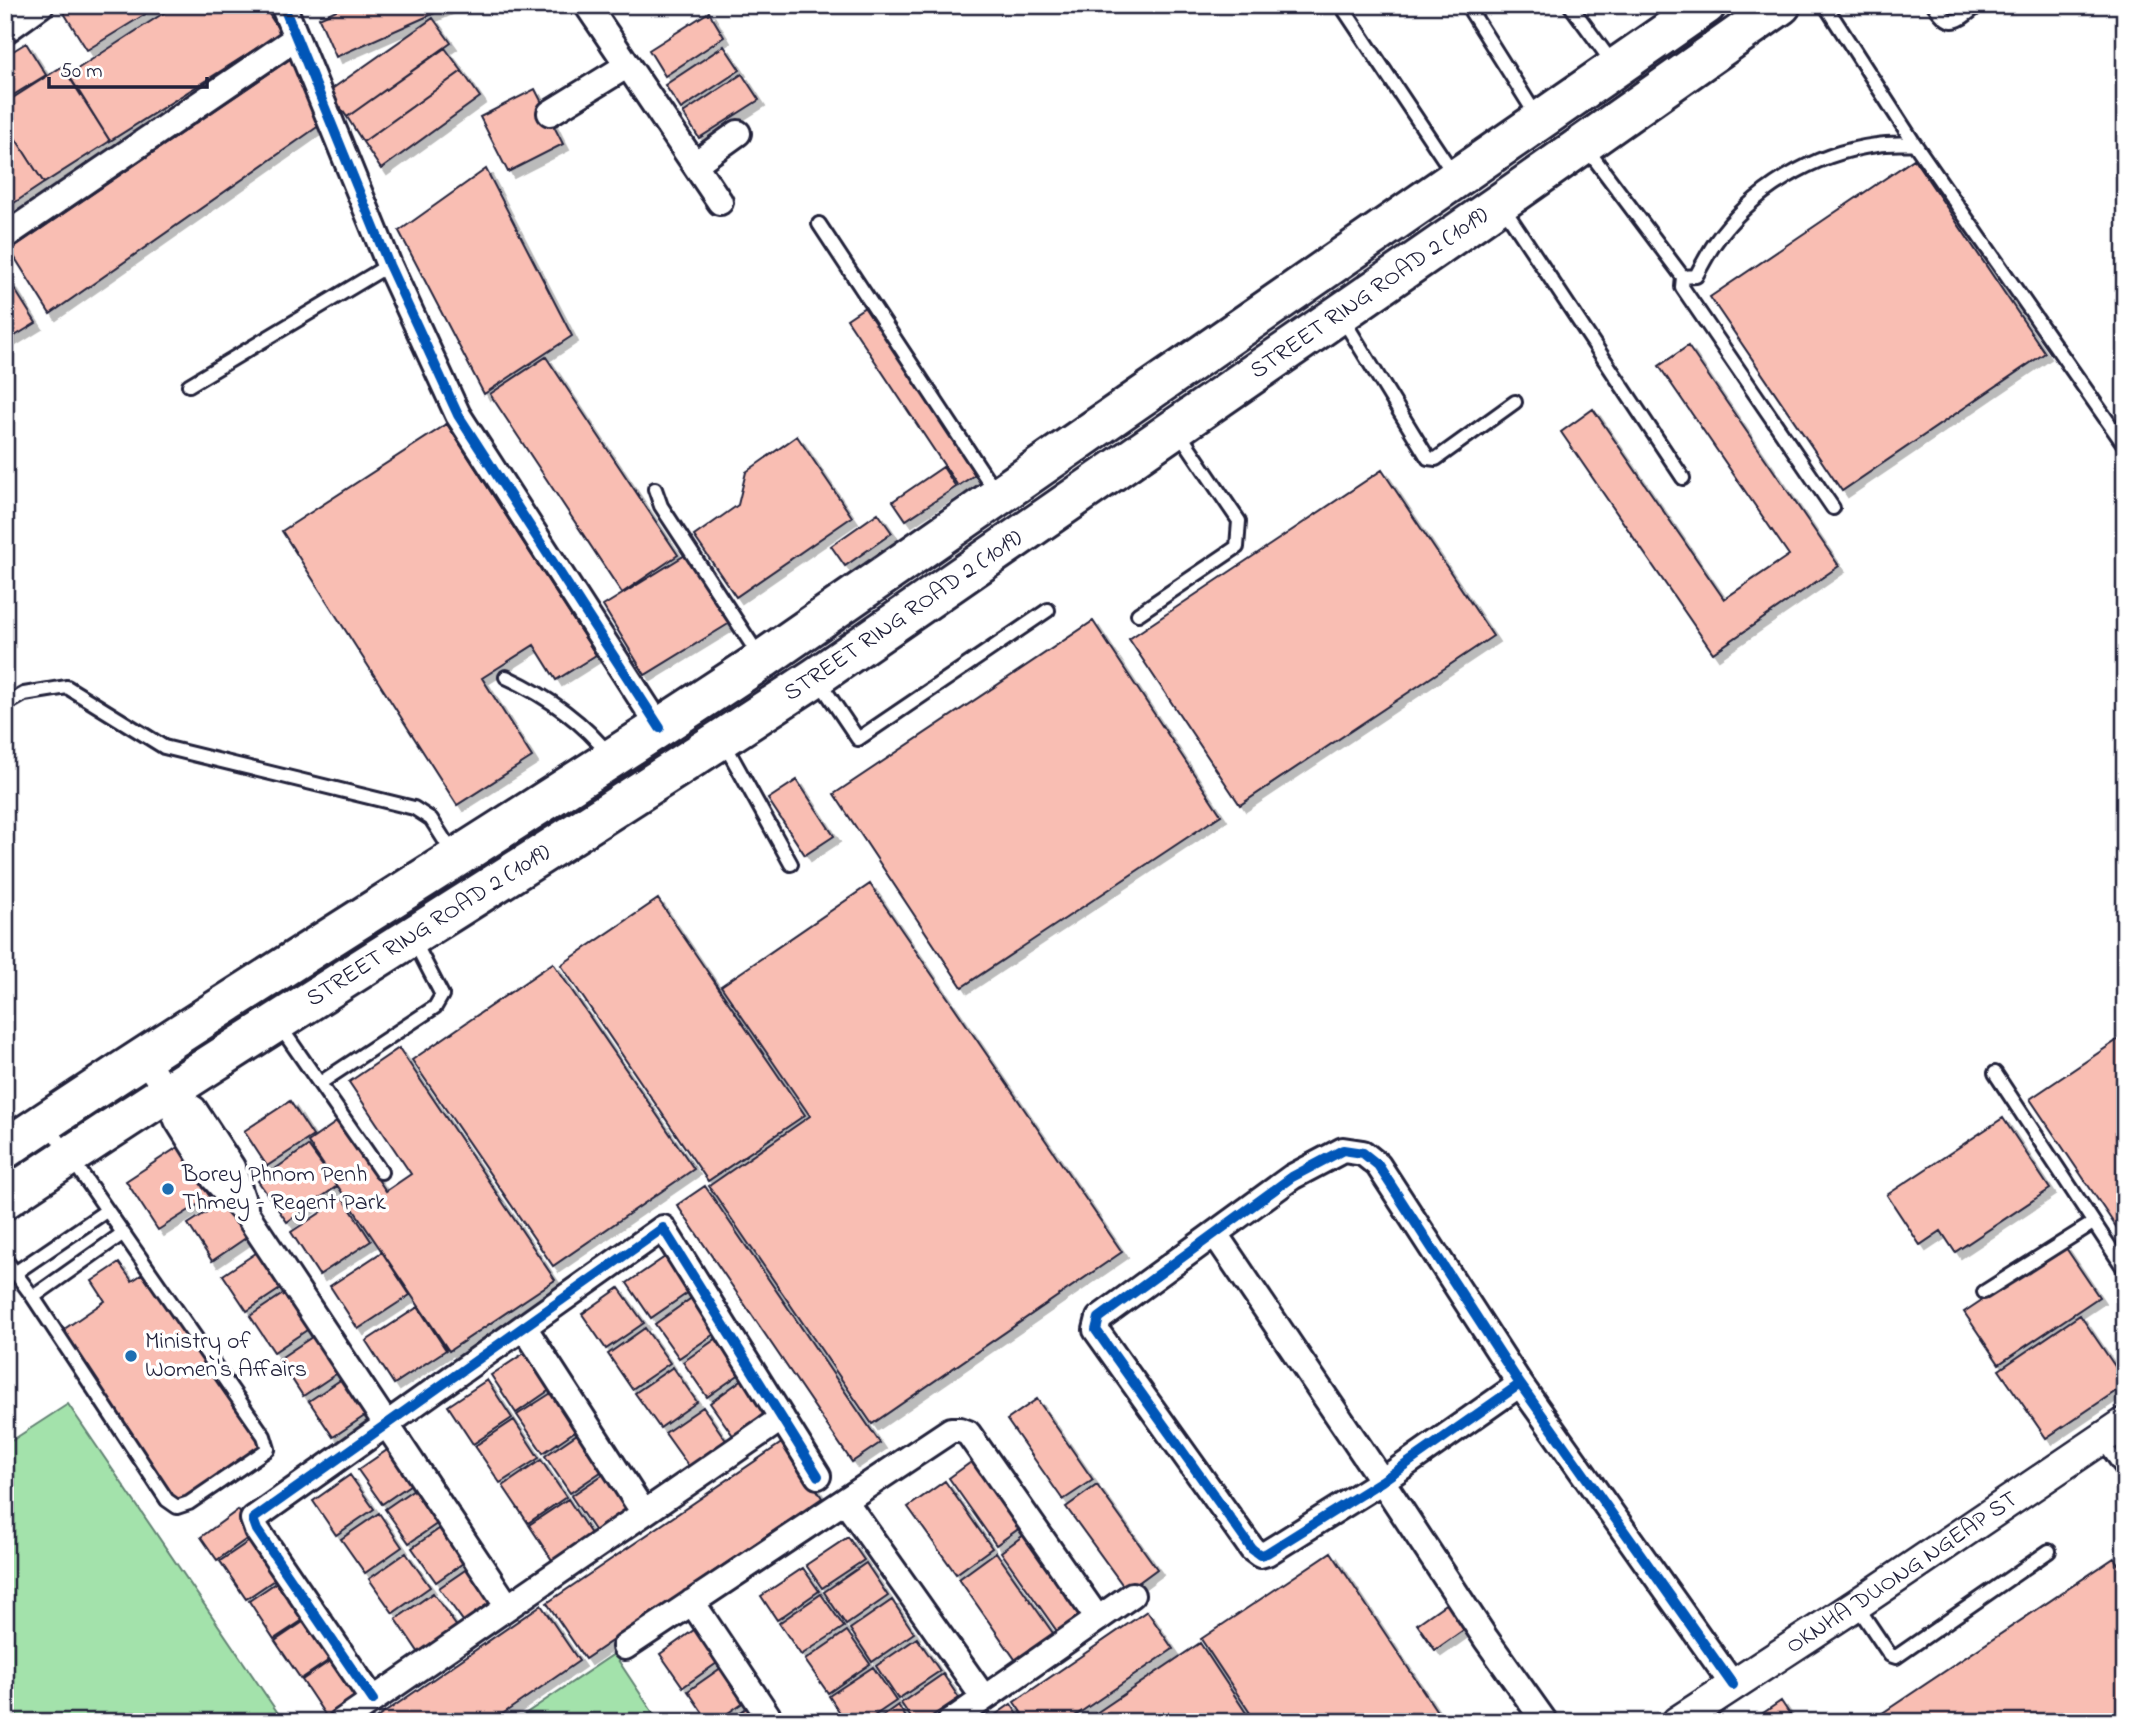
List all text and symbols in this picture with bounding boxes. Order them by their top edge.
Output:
scale bar [49,46,206,90]
text: 50 m [60,57,103,87]
street label: STREET RING ROAD 2 (1019) [1243,198,1496,388]
street label: STREET RING ROAD 2 (1019) [777,521,1030,711]
street label: STREET RING ROAD 2 (1019) [300,835,558,1016]
place label: Borey Phnom Penh Thmey - Regent Park [181,1158,386,1222]
marker: Borey Phnom Penh Thmey - Regent Park [160,1181,176,1197]
place label: Ministry of Women's Affairs [145,1325,307,1388]
marker: Ministry of Women's Affairs [123,1348,139,1364]
street label: OKNHA DUONG NGEAP ST [1779,1483,2025,1663]

